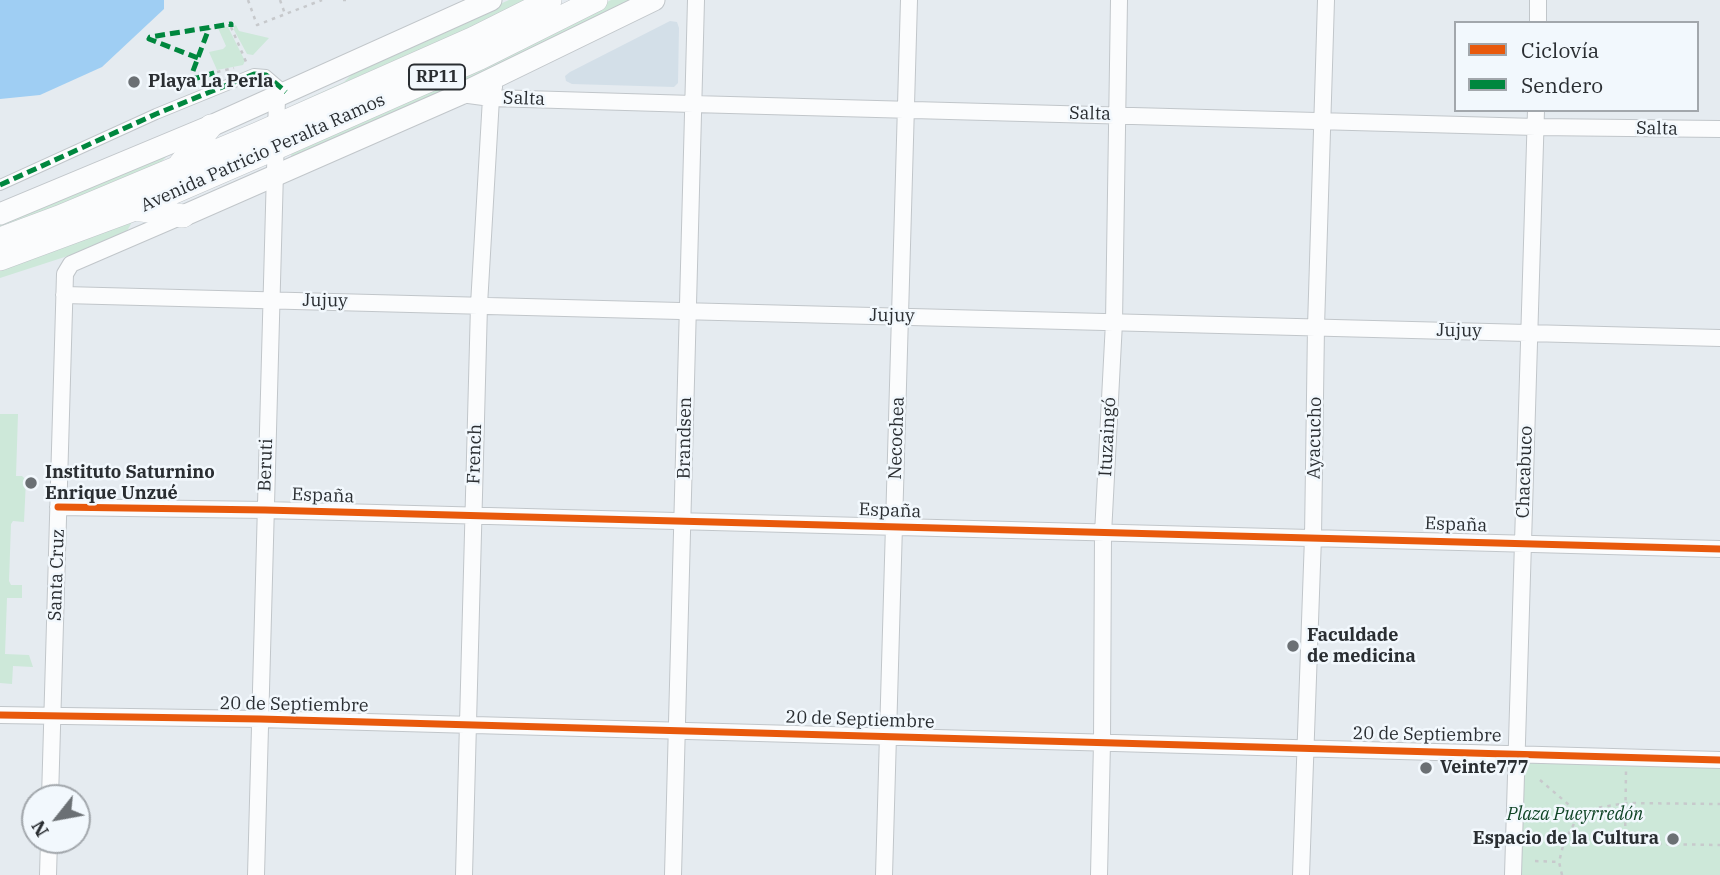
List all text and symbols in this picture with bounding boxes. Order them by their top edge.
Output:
legend [1454,21,1699,112]
text: Ciclovía [1521,36,1599,64]
road number: RP11 [409,64,465,90]
place label: Playa La Perla [148,71,273,93]
text: Sendero [1521,71,1603,99]
marker: Playa La Perla [126,74,142,90]
street label: Salta [503,87,545,111]
street label: Avenida Patricio Peralta Ramos [138,89,388,217]
street label: Salta [1069,103,1111,125]
street label: Salta [1636,118,1678,140]
street label: Jujuy [302,290,348,312]
street label: Jujuy [869,305,915,327]
street label: Jujuy [1436,320,1482,342]
street label: Necochea [885,396,909,480]
street label: Brandsen [673,397,697,479]
street label: Ituzaingó [1095,397,1121,477]
street label: Ayacucho [1303,397,1327,479]
street label: French [463,423,487,485]
street label: Chacabuco [1513,425,1537,519]
street label: Beruti [254,438,278,492]
place label: Instituto Saturnino Enrique Unzué [45,462,215,504]
marker: Instituto Saturnino Enrique Unzué [23,475,39,491]
street label: España [291,484,355,508]
street label: España [858,499,922,523]
street label: España [1424,513,1488,537]
street label: Santa Cruz [45,528,69,622]
place label: Faculdade de medicina [1307,625,1416,668]
marker: Faculdade de medicina [1285,638,1301,654]
street label: 20 de Septiembre [219,693,369,717]
street label: 20 de Septiembre [785,707,935,733]
street label: 20 de Septiembre [1352,723,1502,747]
place label: Veinte777 [1440,757,1529,779]
marker: Veinte777 [1418,760,1434,776]
north arrow [21,784,91,854]
park label: Plaza Pueyrredón [1507,804,1643,826]
text: N [26,816,54,841]
place label: Espacio de la Cultura [1473,828,1659,850]
marker: Espacio de la Cultura [1665,831,1681,847]

